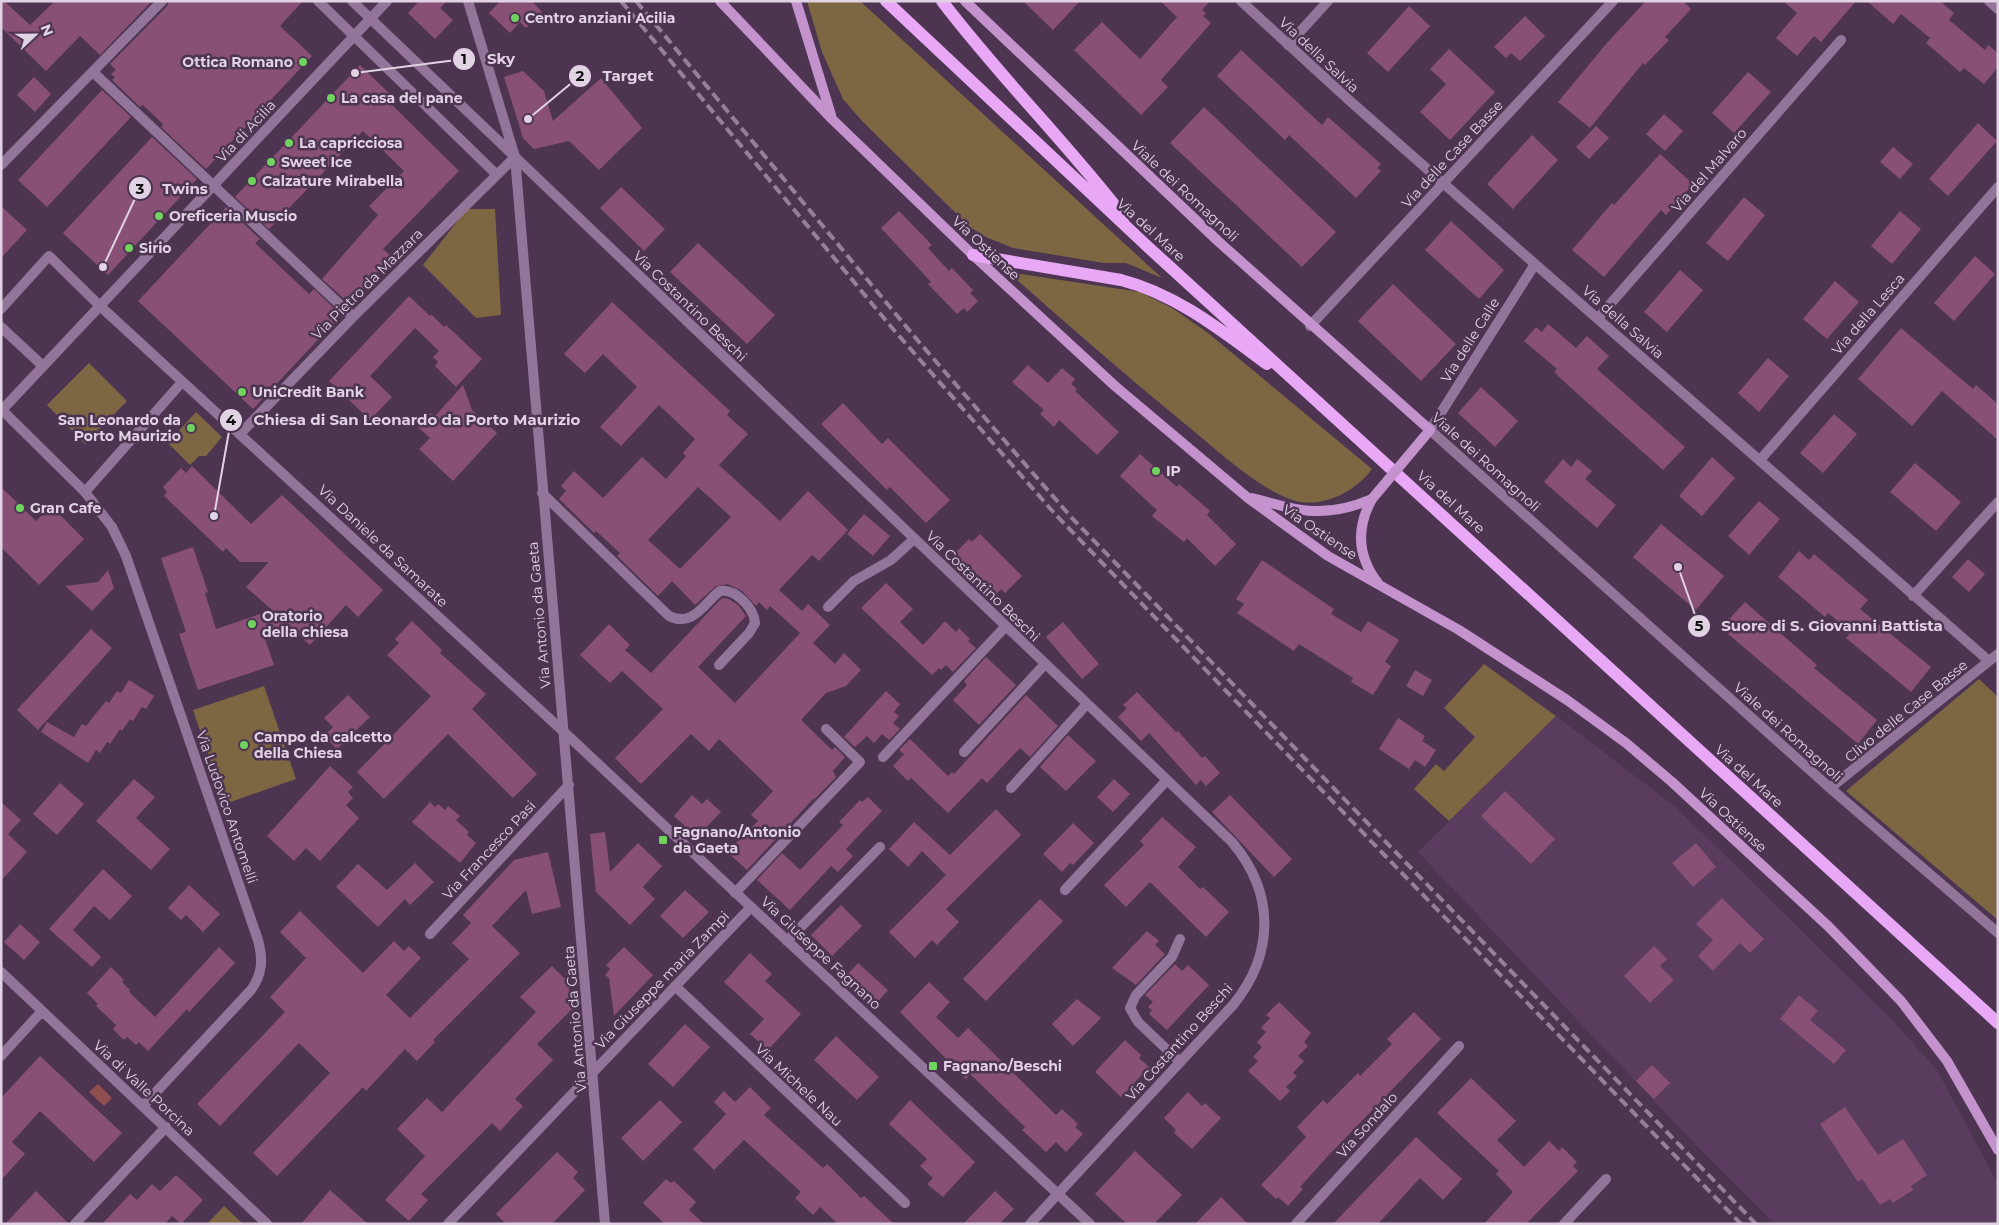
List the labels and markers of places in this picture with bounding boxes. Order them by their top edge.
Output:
place label: Centro anziani Acilia [525,9,675,27]
marker: Centro anziani Acilia [509,12,521,24]
callout: Sky [452,44,525,74]
place label: Ottica Romano [182,53,293,71]
marker: Ottica Romano [297,56,309,68]
callout: Target [567,61,663,91]
place label: La casa del pane [341,89,463,107]
marker: La casa del pane [325,92,337,104]
place label: La capricciosa [299,134,403,152]
marker: La capricciosa [283,137,295,149]
place label: Sweet Ice [281,153,352,171]
marker: Sweet Ice [265,156,277,168]
place label: Calzature Mirabella [262,172,403,190]
callout: Twins [127,173,218,203]
marker: Calzature Mirabella [246,175,258,187]
place label: Oreficeria Muscio [169,207,297,225]
marker: Oreficeria Muscio [153,210,165,222]
place label: Sirio [139,239,172,257]
marker: Sirio [123,242,135,254]
place label: UniCredit Bank [252,383,365,401]
marker: UniCredit Bank [236,386,248,398]
callout: Chiesa di San Leonardo da Porto Maurizio [219,405,591,435]
place label: San Leonardo da Porto Maurizio [58,411,181,445]
marker: San Leonardo da Porto Maurizio [185,422,197,434]
place label: IP [1166,462,1181,480]
marker: IP [1150,465,1162,477]
place label: Gran Cafe [30,499,102,517]
marker: Gran Cafe [14,502,26,514]
place label: Oratorio della chiesa [262,607,349,641]
callout: Suore di S. Giovanni Battista [1686,611,1953,641]
marker: Oratorio della chiesa [246,618,258,630]
place label: Campo da calcetto della Chiesa [254,728,392,762]
marker: Campo da calcetto della Chiesa [238,739,250,751]
place label: Fagnano/Antonio da Gaeta [673,823,801,857]
marker: Fagnano/Antonio da Gaeta [657,834,669,846]
place label: Fagnano/Beschi [943,1057,1062,1075]
marker: Fagnano/Beschi [927,1060,939,1072]

